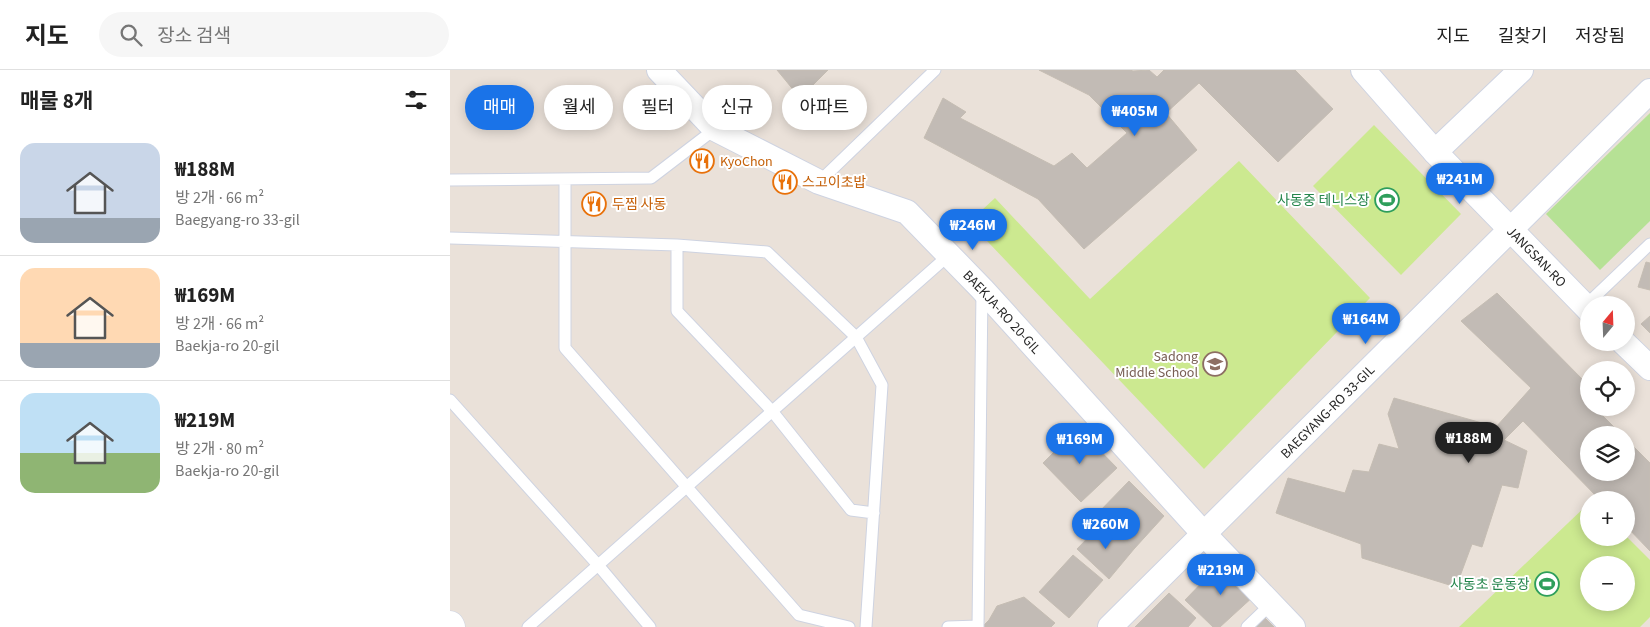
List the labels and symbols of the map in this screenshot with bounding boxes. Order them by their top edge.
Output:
pin: ₩405M [1100,94,1170,137]
restaurant icon: KyoChon [689,148,715,174]
place label: KyoChon [720,152,773,172]
pin: ₩241M [1425,162,1495,205]
restaurant icon: 스고이초밥 [772,169,798,195]
place label: 스고이초밥 [802,173,867,193]
sports icon: 사동중 테니스장 [1374,187,1400,213]
restaurant icon: 두찜 사동 [581,191,607,217]
place label: 사동중 테니스장 [1277,191,1370,211]
place label: 두찜 사동 [612,195,666,215]
pin: ₩246M [938,208,1008,251]
street label: JANGSAN-RO [1502,222,1570,292]
street label: BAEKJA-RO 20-GIL [958,266,1045,359]
north arrow [1580,296,1635,351]
pin: ₩164M [1331,302,1401,345]
place label: Sadong Middle School [1115,347,1198,383]
school or university icon: Sadong Middle School [1202,351,1228,377]
street label: BAEGYANG-RO 33-GIL [1276,361,1380,463]
pin: ₩169M [1045,422,1115,465]
pin: ₩188M [1434,422,1504,464]
pin: ₩260M [1071,508,1141,550]
pin: ₩219M [1186,554,1256,596]
sports icon: 사동초 운동장 [1534,571,1560,597]
place label: 사동초 운동장 [1450,575,1530,595]

